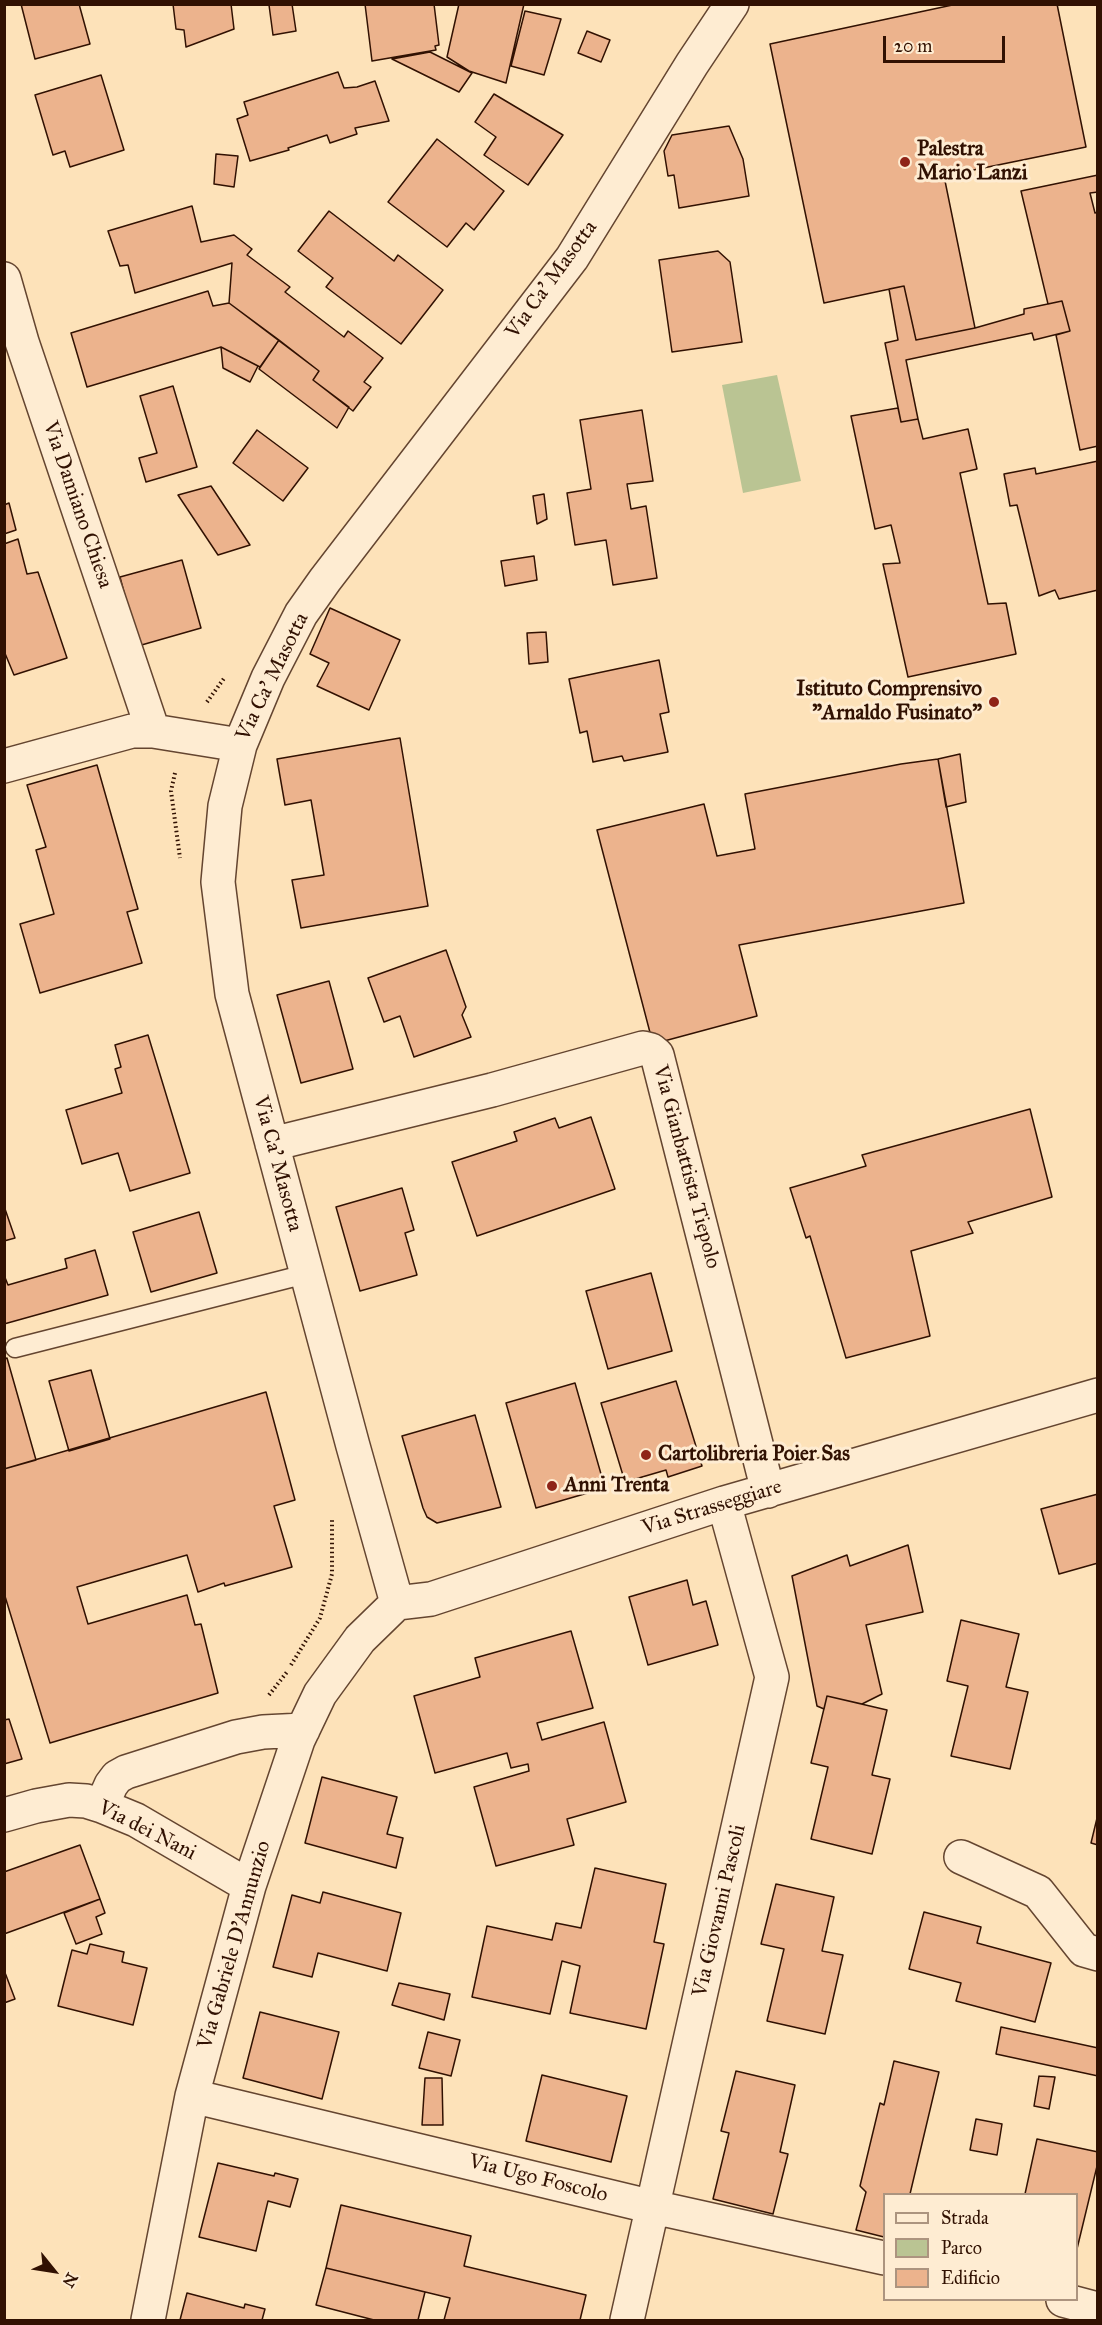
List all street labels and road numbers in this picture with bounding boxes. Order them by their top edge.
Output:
street label: Via Ca' Masotta [501,216,603,344]
street label: Via Damiano Chiesa [37,418,117,592]
street label: Via Ca' Masotta [231,609,315,745]
street label: Via Gianbattista Tiepolo [647,1063,725,1271]
street label: Via Ca' Masotta [247,1093,307,1235]
street label: Via Strasseggiare [639,1475,785,1541]
street label: Via dei Nani [94,1796,200,1866]
street label: Via Giovanni Pascoli [688,1822,752,2000]
street label: Via Gabriele D'Annunzio [193,1838,277,2052]
street label: Via Ugo Foscolo [466,2150,610,2208]

